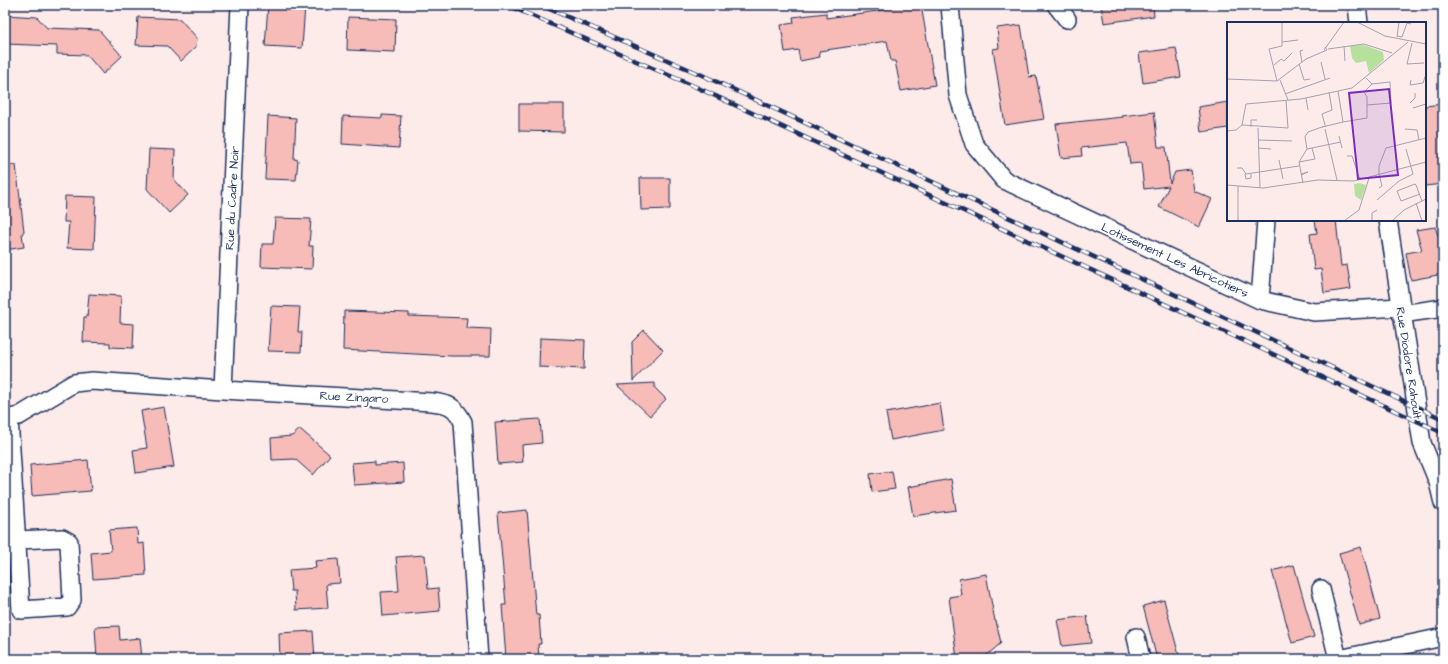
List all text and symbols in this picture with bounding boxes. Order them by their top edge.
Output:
inset map [1227,22,1426,221]
street label: Rue du Cadre Noir [221,145,244,251]
street label: Lotissement Les Abricotiers [1099,219,1251,302]
street label: Rue Diodore Rahoult [1391,306,1426,421]
street label: Rue Zingaro [319,387,389,409]

